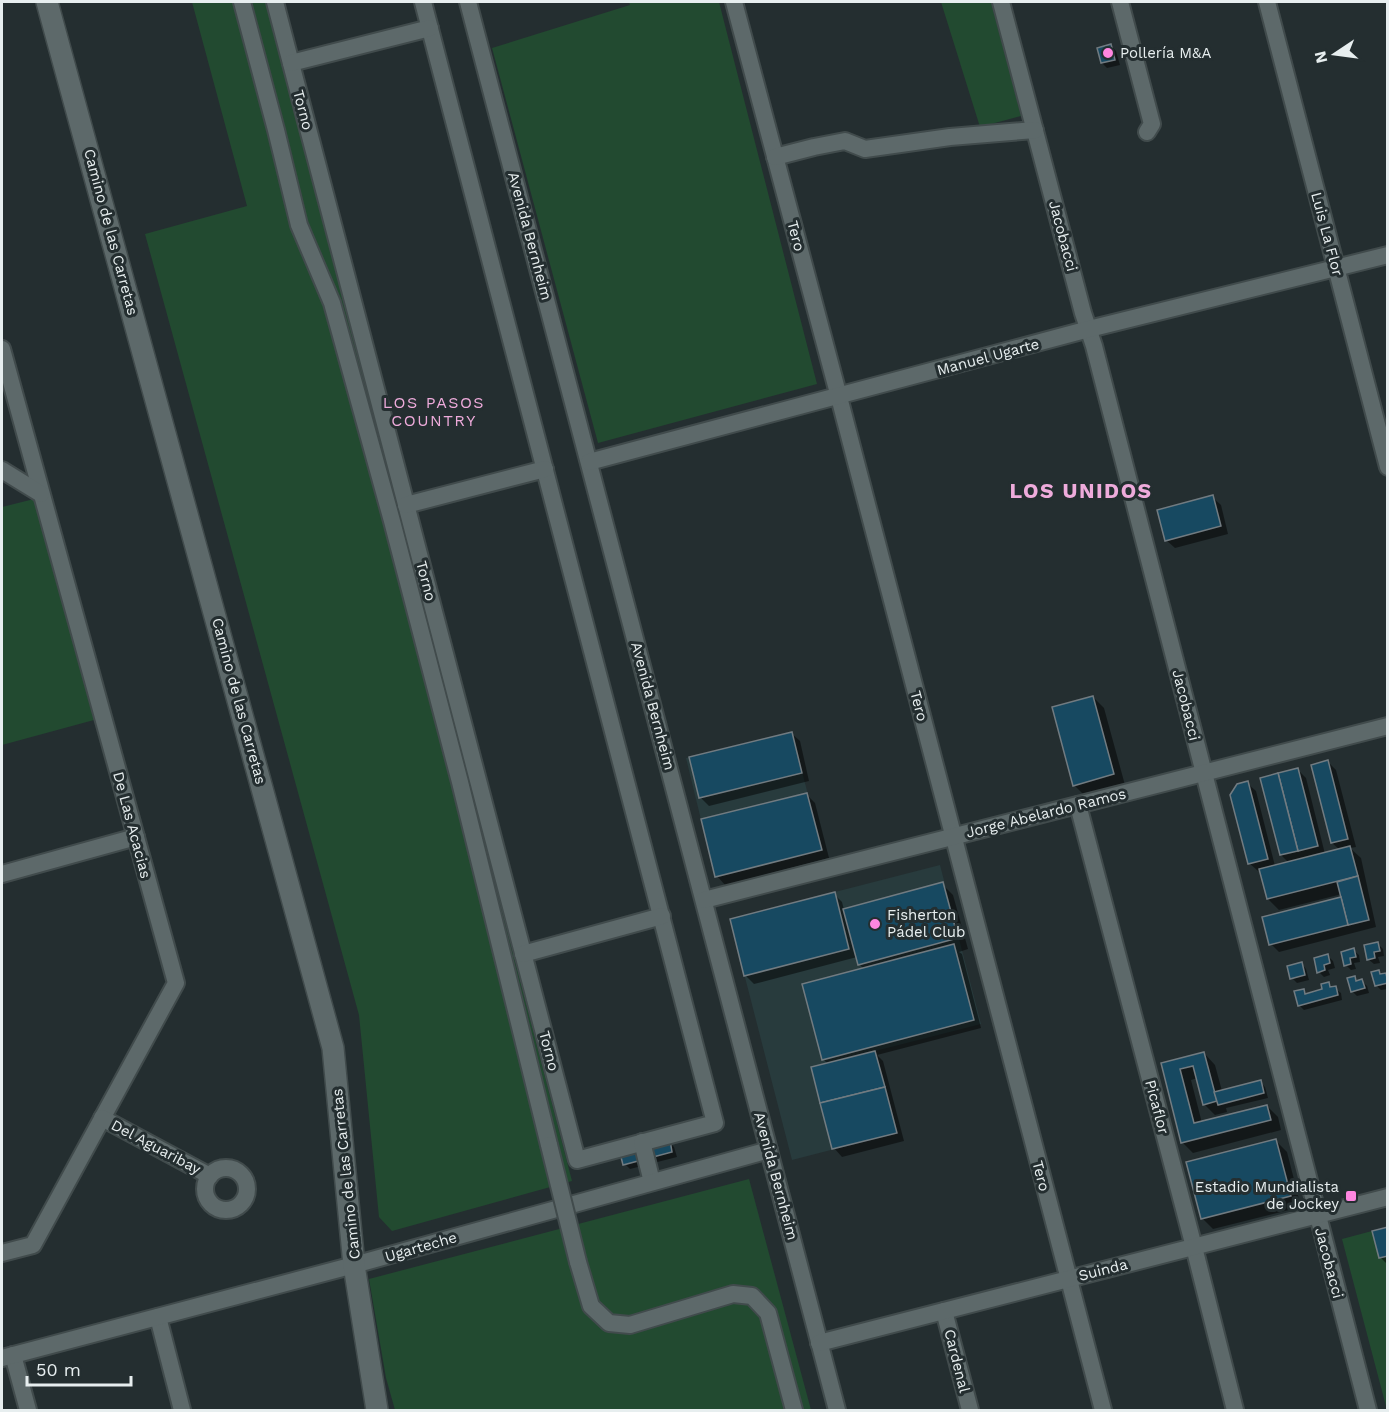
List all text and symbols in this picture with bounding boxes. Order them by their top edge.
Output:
north arrow [1305,24,1365,84]
place label: Pollería M&A [1120,44,1211,62]
marker: Pollería M&A [1101,46,1115,60]
text: N [1310,49,1331,65]
street label: Torno [289,88,317,132]
street label: Camino de las Carretas [80,147,142,317]
street label: Avenida Bernheim [504,170,556,302]
street label: Luis La Flor [1307,190,1347,278]
street label: Jacobacci [1045,199,1081,273]
street label: Tero [783,219,809,253]
street label: Manuel Ugarte [935,335,1041,379]
district label: LOS PASOS COUNTRY [383,393,485,430]
district label: LOS UNIDOS [1009,478,1153,503]
street label: Torno [412,559,440,603]
street label: Camino de las Carretas [208,616,270,786]
street label: Avenida Bernheim [627,640,679,772]
street label: Jacobacci [1168,668,1204,742]
street label: Tero [906,689,932,723]
street label: De Las Acacias [109,770,155,881]
street label: Jorge Abelardo Ramos [964,784,1128,842]
place label: Fisherton Pádel Club [887,906,965,941]
marker: Fisherton Pádel Club [868,917,882,931]
street label: Torno [535,1029,563,1073]
street label: Picaflor [1141,1078,1173,1136]
street label: Camino de las Carretas [328,1088,364,1260]
street label: Avenida Bernheim [750,1110,802,1242]
street label: Del Aguaribay [108,1116,204,1178]
street label: Tero [1028,1159,1054,1193]
place label: Estadio Mundialista de Jockey [1195,1178,1340,1213]
marker: Estadio Mundialista de Jockey [1344,1189,1358,1203]
street label: Jacobacci [1311,1226,1347,1300]
street label: Ugarteche [383,1228,459,1266]
street label: Suinda [1077,1255,1130,1285]
street label: Cardenal [940,1327,974,1395]
scale bar [27,1349,130,1387]
text: 50 m [36,1359,81,1380]

